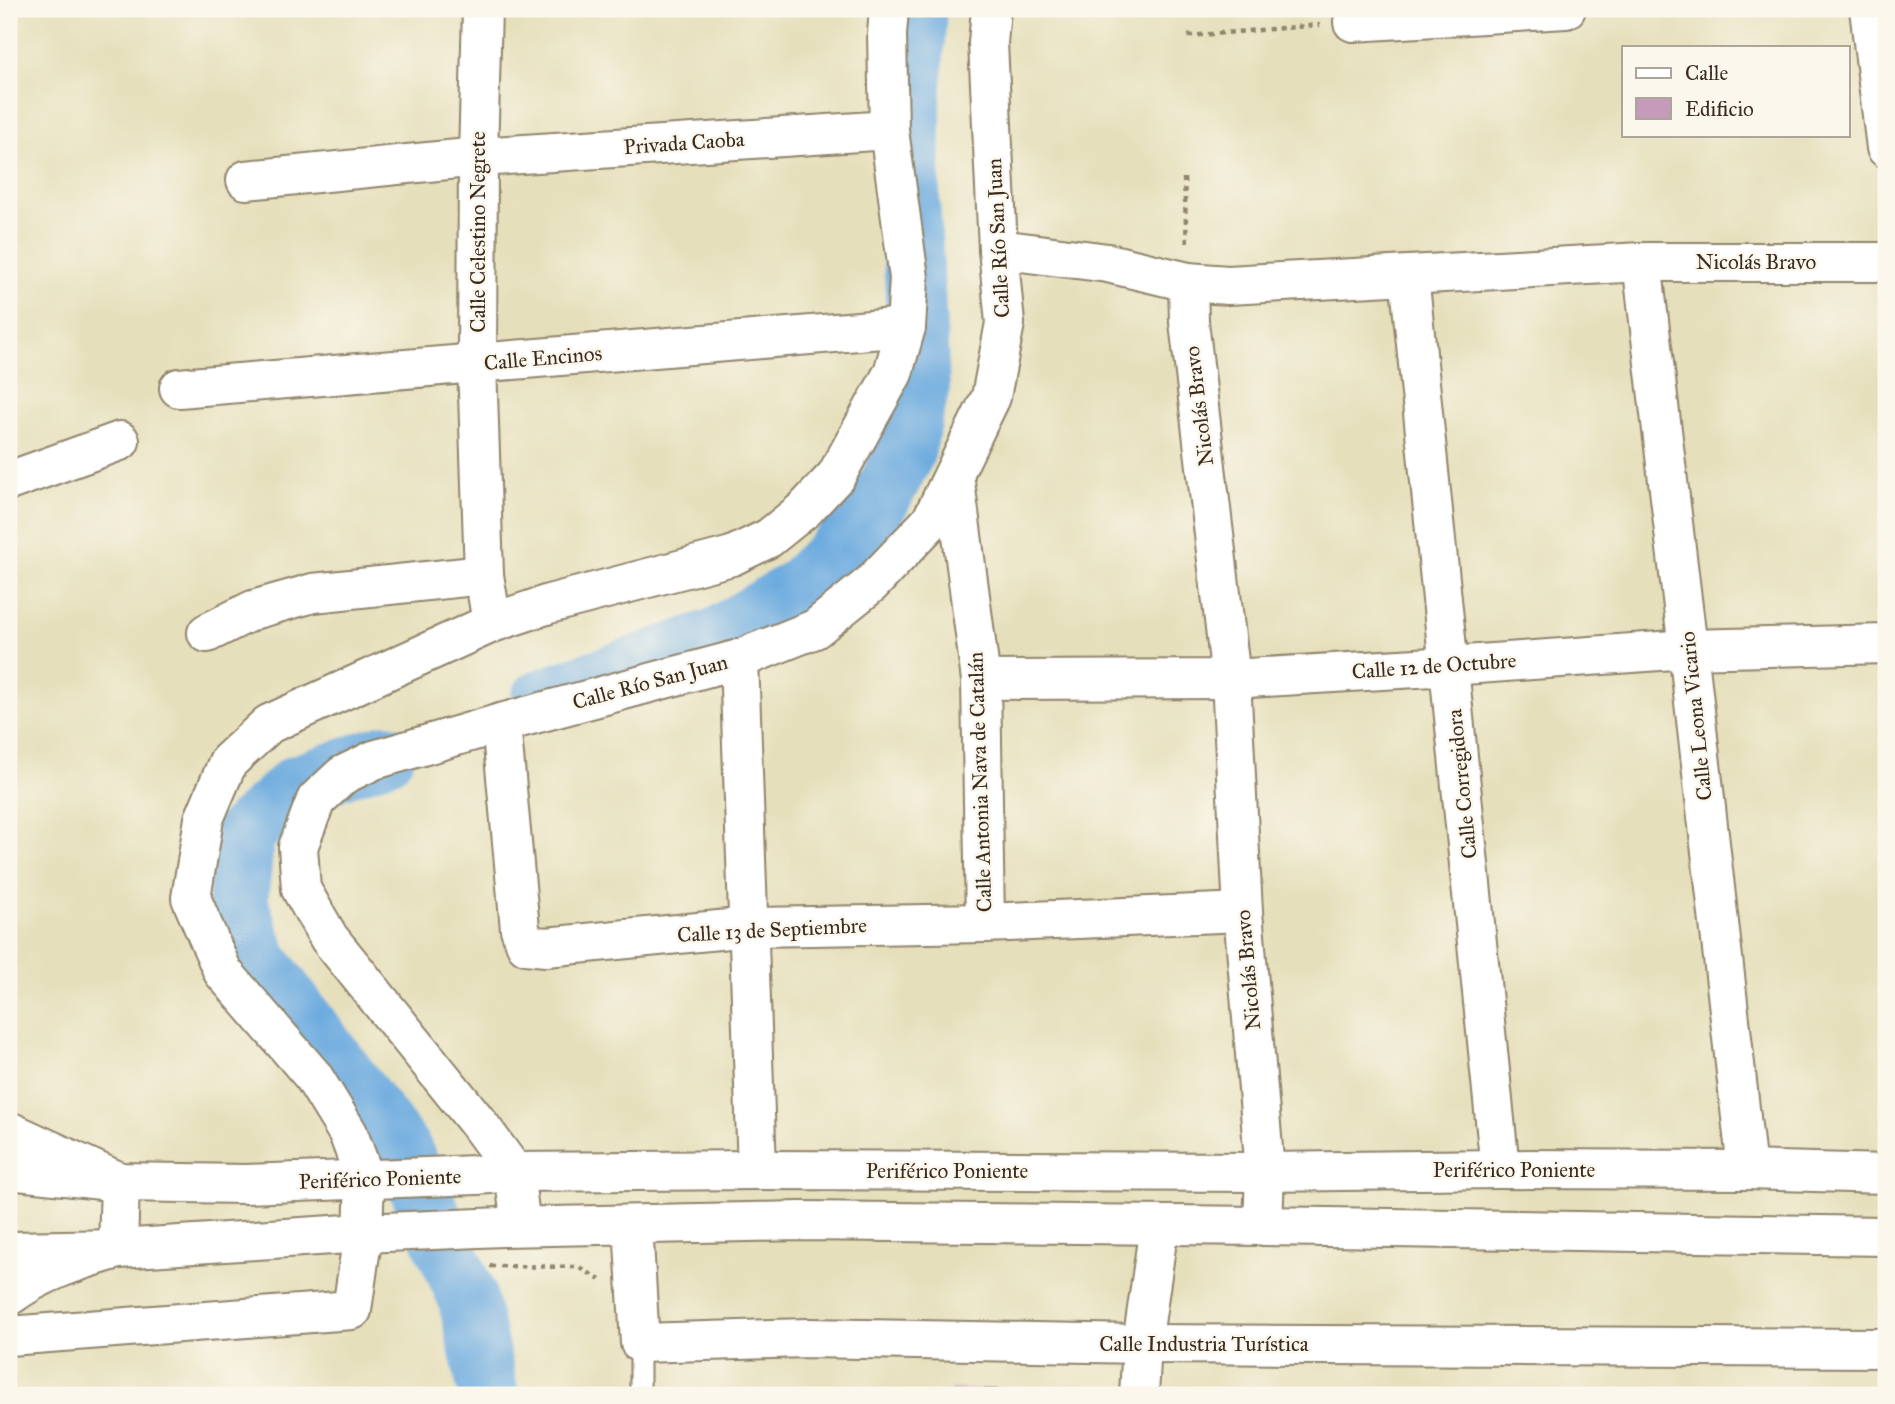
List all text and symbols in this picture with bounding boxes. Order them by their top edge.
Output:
legend [1622,46,1850,136]
text: Calle [1685,60,1728,86]
text: Edificio [1685,96,1754,122]
street label: Privada Caoba [623,126,745,160]
street label: Calle Celestino Negrete [465,131,491,333]
street label: Calle Río San Juan [981,158,1015,318]
street label: Nicolás Bravo [1696,249,1817,275]
street label: Calle Encinos [483,340,603,376]
street label: Nicolás Bravo [1179,344,1219,467]
street label: Calle Leona Vicario [1674,630,1718,802]
street label: Calle 12 de Octubre [1351,647,1517,685]
street label: Calle Río San Juan [569,649,731,715]
street label: Calle Antonia Nava de Catalán [962,651,998,913]
street label: Calle Corregidora [1441,708,1483,860]
street label: Nicolás Bravo [1230,909,1266,1031]
street label: Calle 13 de Septiembre [676,912,868,948]
street label: Periférico Poniente [1433,1157,1596,1183]
street label: Periférico Poniente [866,1158,1029,1184]
street label: Periférico Poniente [298,1163,462,1195]
street label: Calle Industria Turística [1099,1331,1309,1357]

